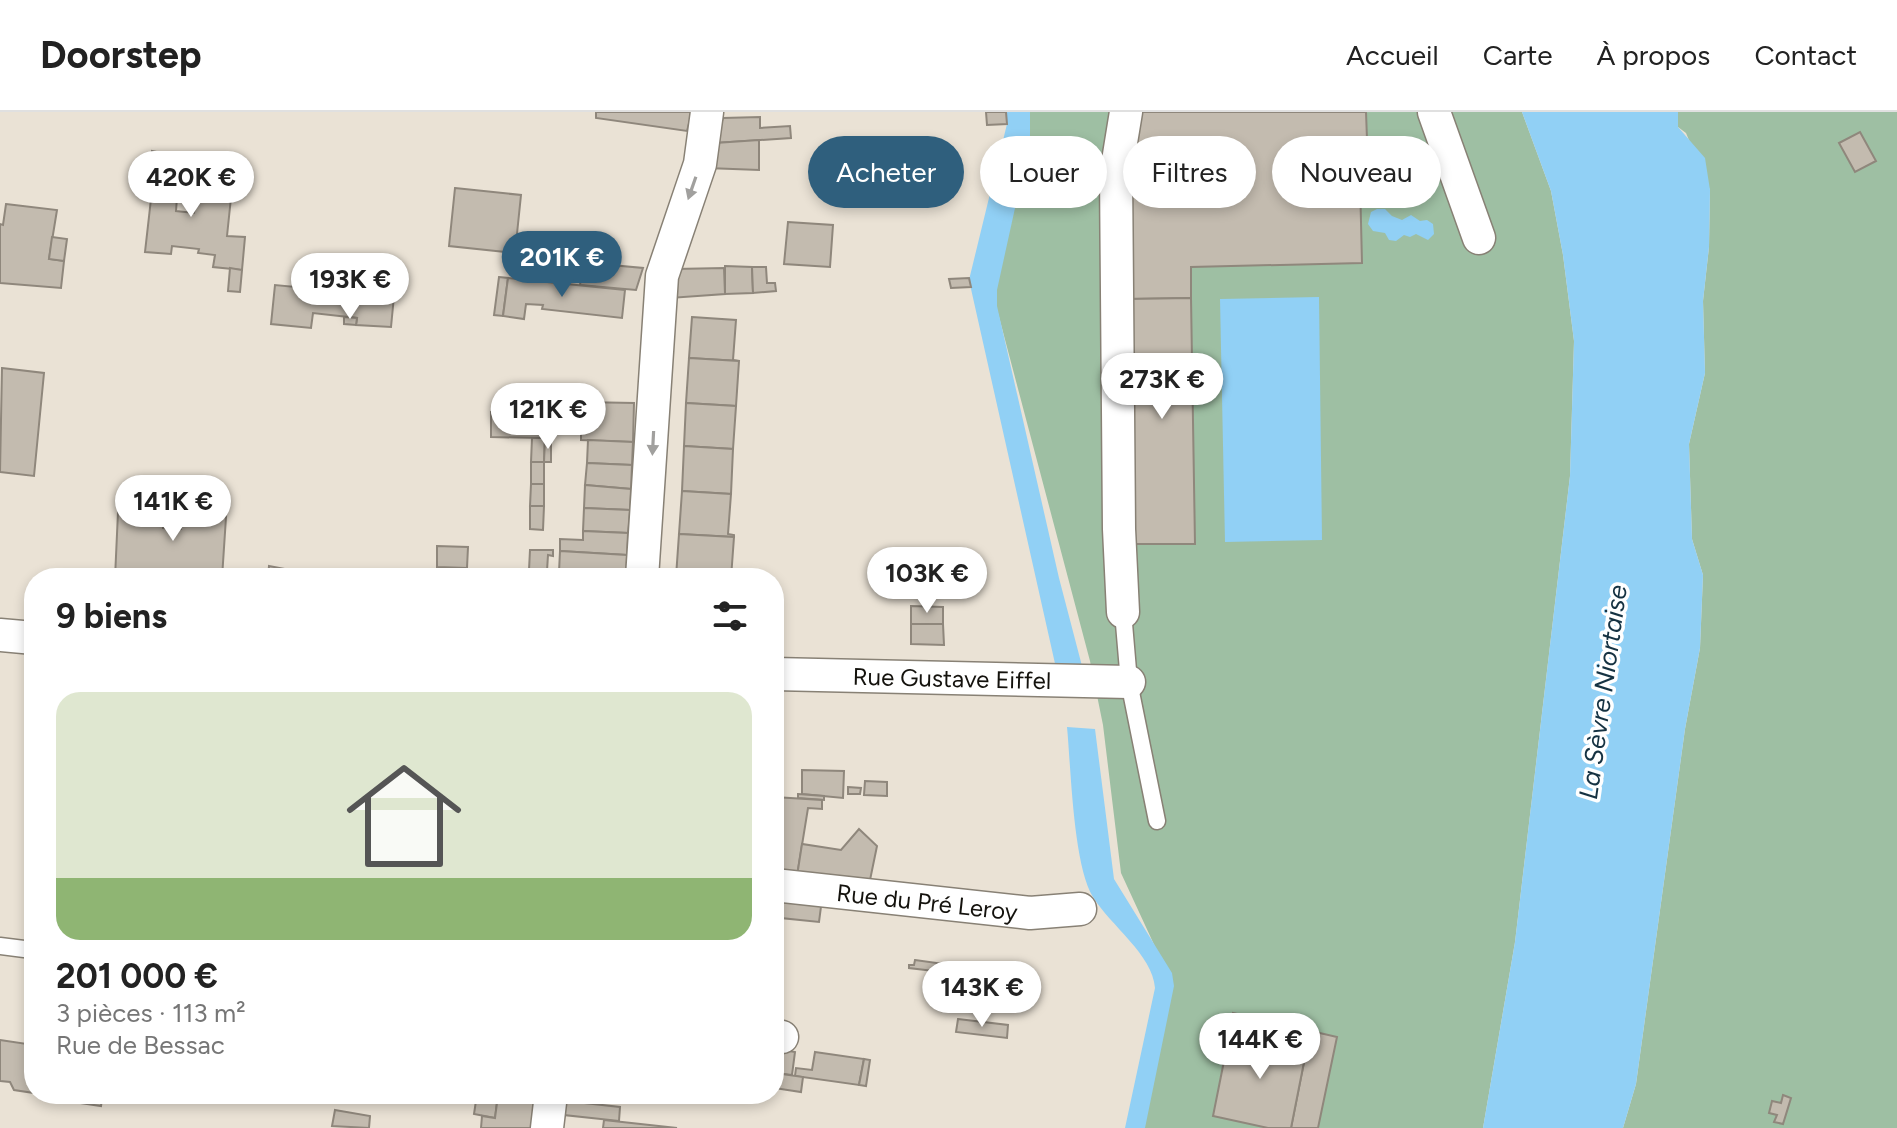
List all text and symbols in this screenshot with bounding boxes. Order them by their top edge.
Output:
text: Doorstep [40,32,202,78]
text: Accueil [1346,38,1439,72]
text: Carte [1483,38,1552,72]
text: À propos [1596,38,1710,72]
text: Contact [1754,38,1857,72]
chip: Acheter [808,136,964,208]
chip: Louer [980,136,1107,208]
chip: Filtres [1123,136,1256,208]
chip: Nouveau [1272,136,1441,208]
pin: 420K € [126,151,256,219]
text: 420K € [146,161,236,193]
one-way arrow [685,176,697,200]
pin: 201K € [497,231,627,299]
text: 201K € [520,241,604,273]
pin: 193K € [285,253,415,321]
text: 193K € [309,263,391,295]
pin: 273K € [1097,353,1227,421]
text: 273K € [1119,363,1205,395]
pin: 121K € [483,383,613,451]
text: 121K € [509,393,587,425]
one-way arrow [646,431,659,456]
pin: 141K € [108,475,238,543]
text: 141K € [133,485,213,517]
pin: 103K € [862,547,992,615]
text: 103K € [885,557,969,589]
water label: La Sèvre Niortaise [1572,583,1634,801]
icon: filters [708,594,752,638]
text: 9 biens [56,596,167,637]
street label: Rue Gustave Eiffel [852,661,1051,695]
icon: home [332,744,476,888]
street label: Rue du Pré Leroy [835,877,1019,926]
text: 201 000 € [56,956,218,997]
pin: 143K € [917,961,1047,1029]
text: 143K € [940,971,1024,1003]
text: 3 pièces · 113 m² [56,997,246,1029]
pin: 144K € [1195,1013,1325,1081]
text: 144K € [1217,1023,1303,1055]
text: Rue de Bessac [56,1029,225,1061]

